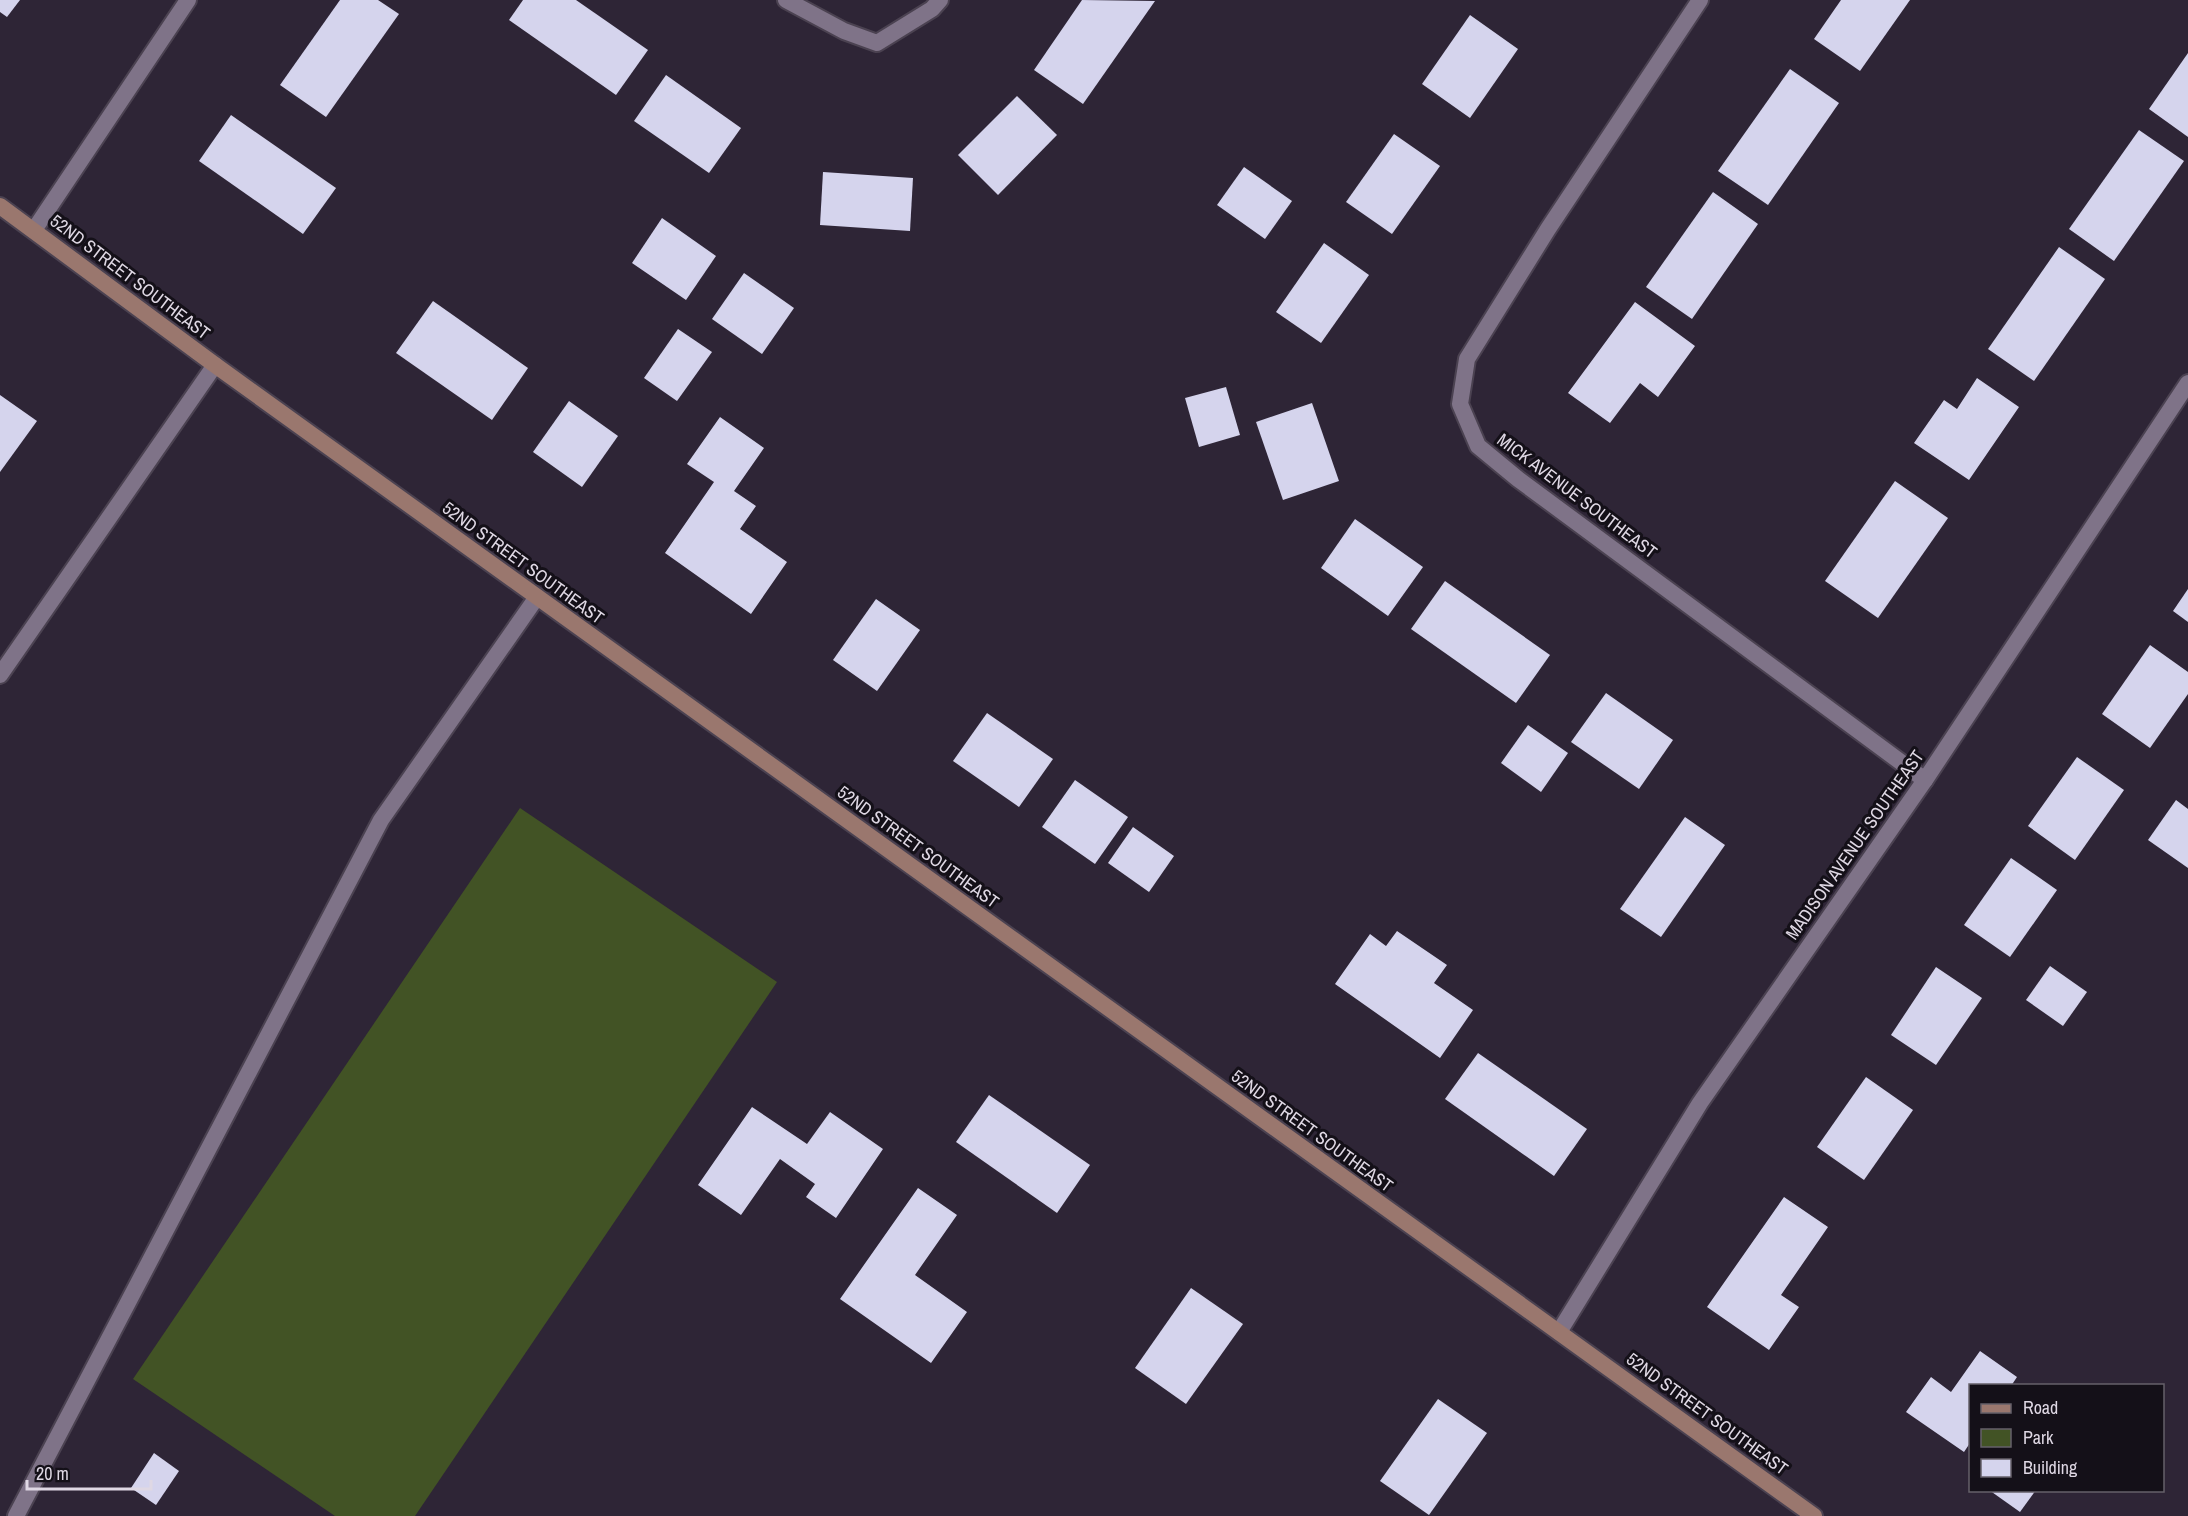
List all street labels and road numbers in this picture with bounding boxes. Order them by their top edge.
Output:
street label: 52ND STREET SOUTHEAST [45,208,215,345]
street label: MICK AVENUE SOUTHEAST [1492,427,1662,564]
street label: 52ND STREET SOUTHEAST [437,495,609,630]
street label: MADISON AVENUE SOUTHEAST [1780,745,1930,944]
street label: 52ND STREET SOUTHEAST [832,779,1004,914]
street label: 52ND STREET SOUTHEAST [1226,1063,1398,1198]
street label: 52ND STREET SOUTHEAST [1621,1346,1793,1481]

